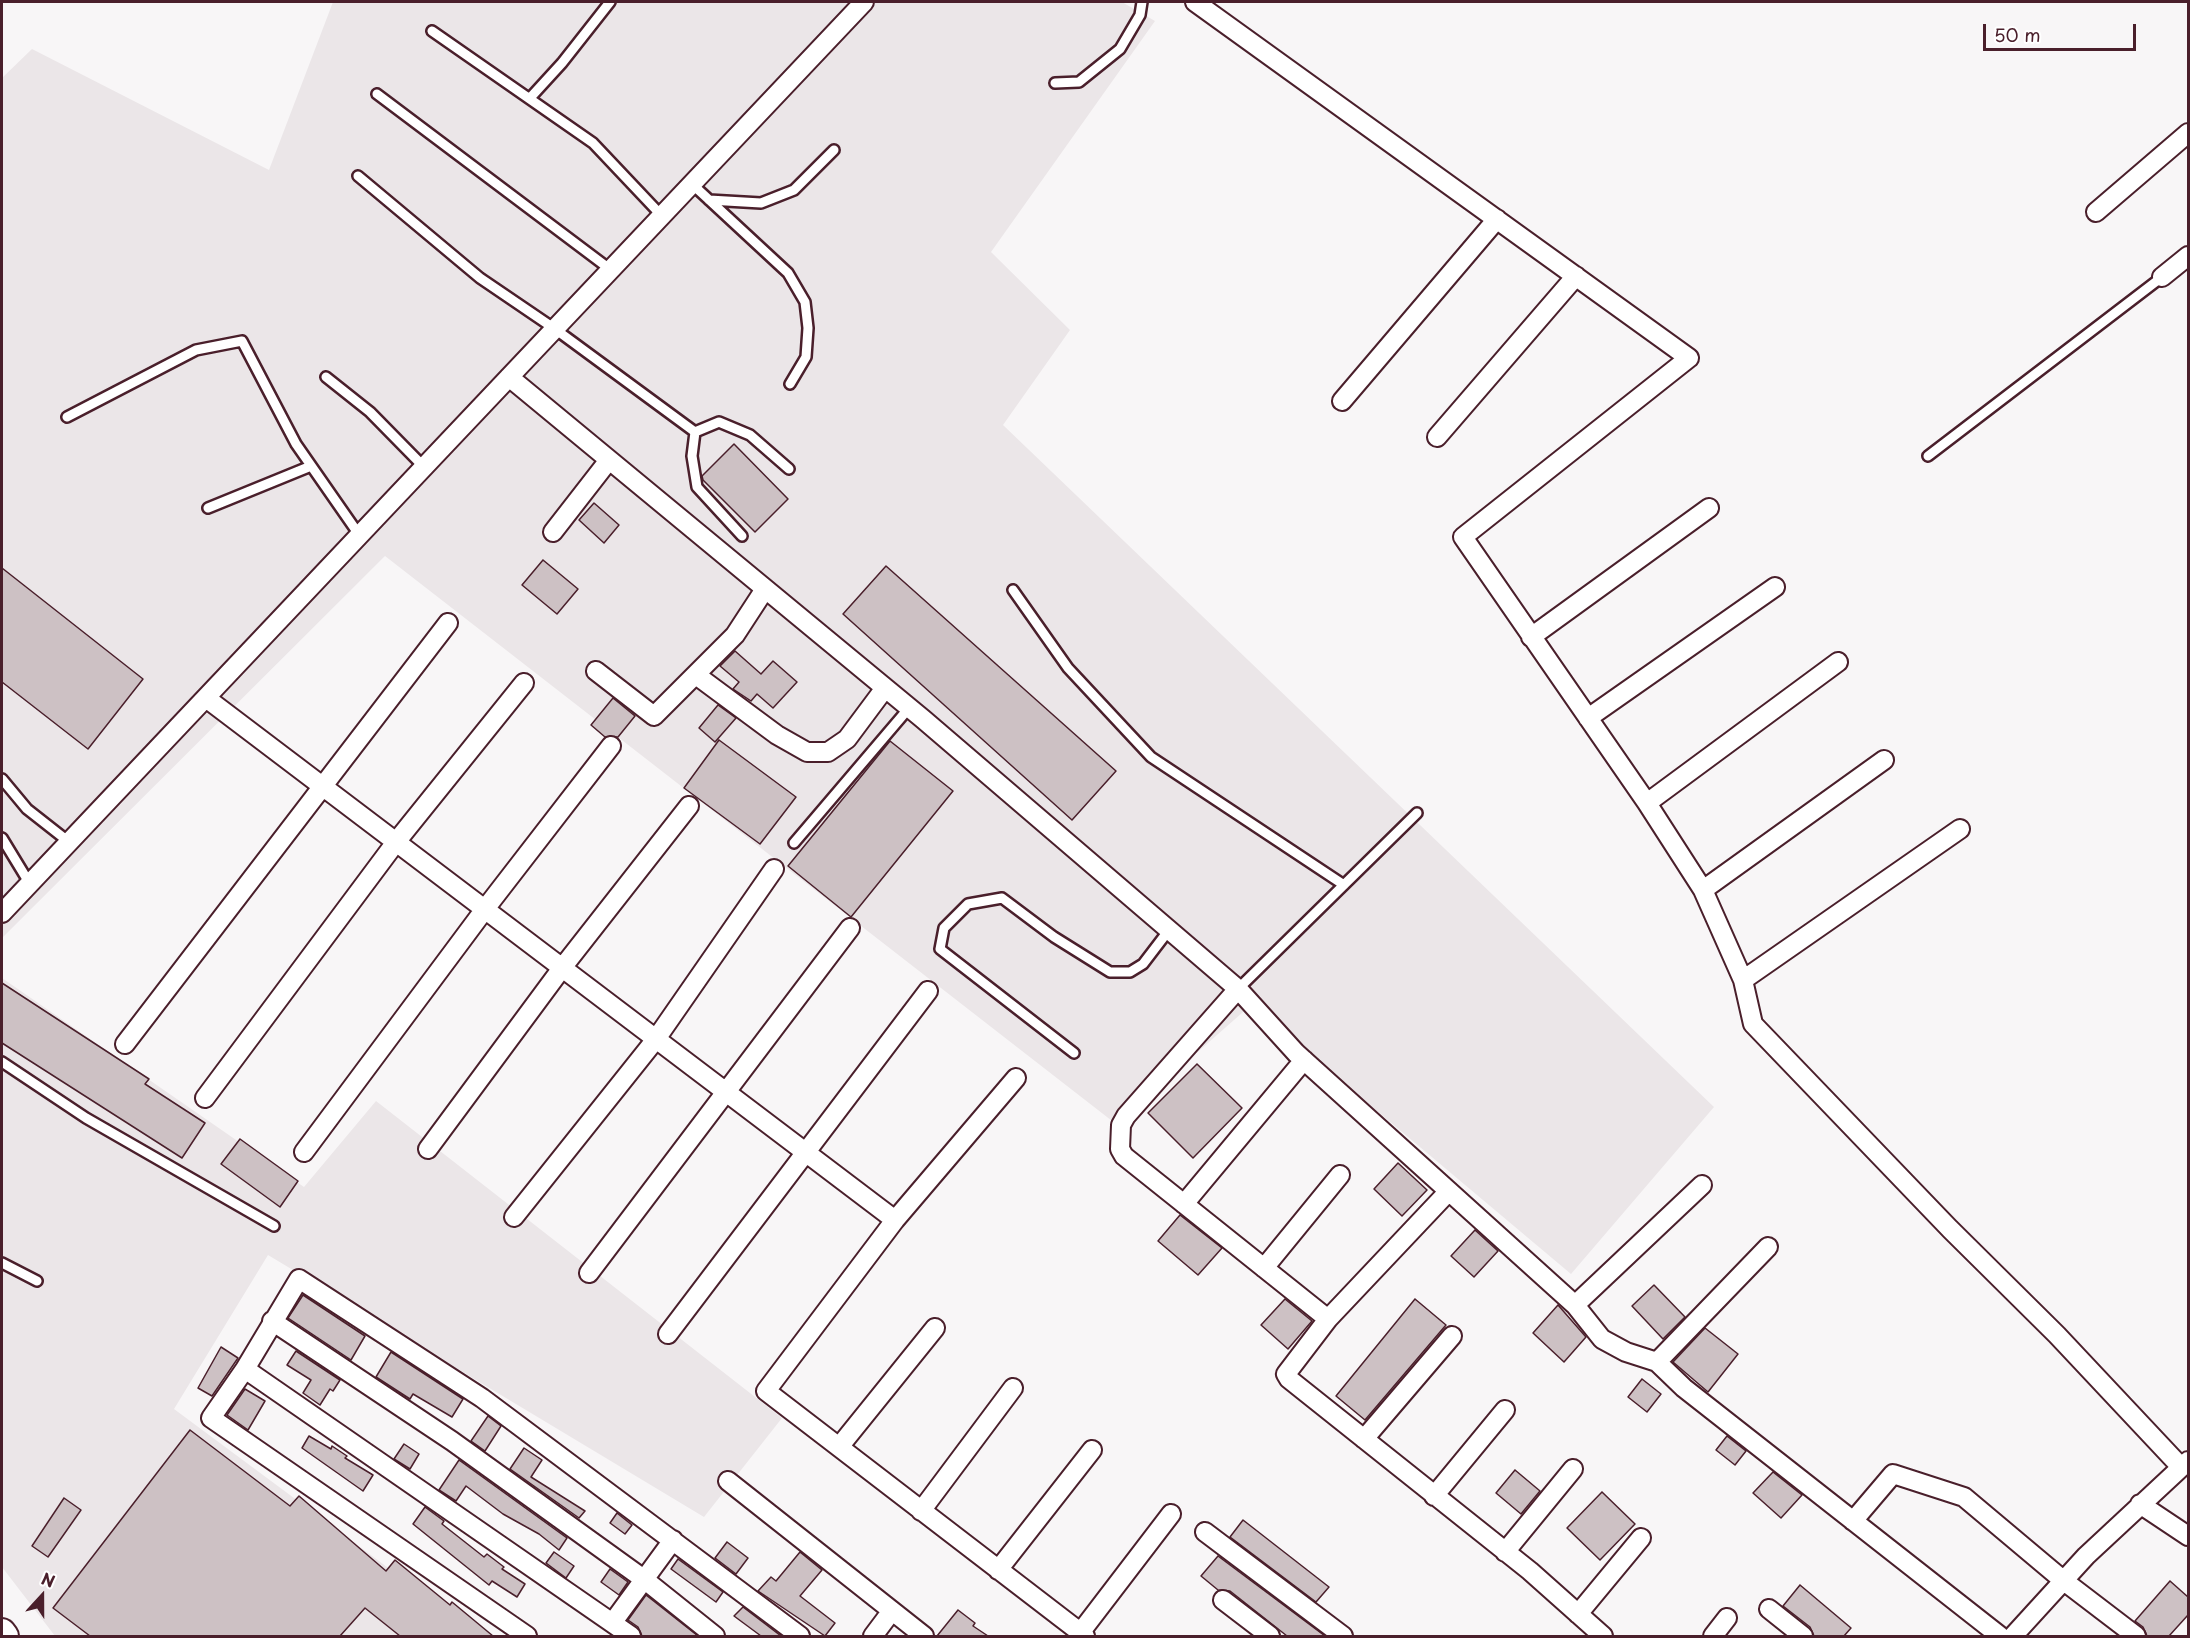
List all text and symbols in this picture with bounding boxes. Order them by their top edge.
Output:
scale bar [1986,12,2139,50]
text: 50 m [1994,21,2041,48]
north arrow [12,1566,72,1626]
text: N [38,1566,59,1593]

